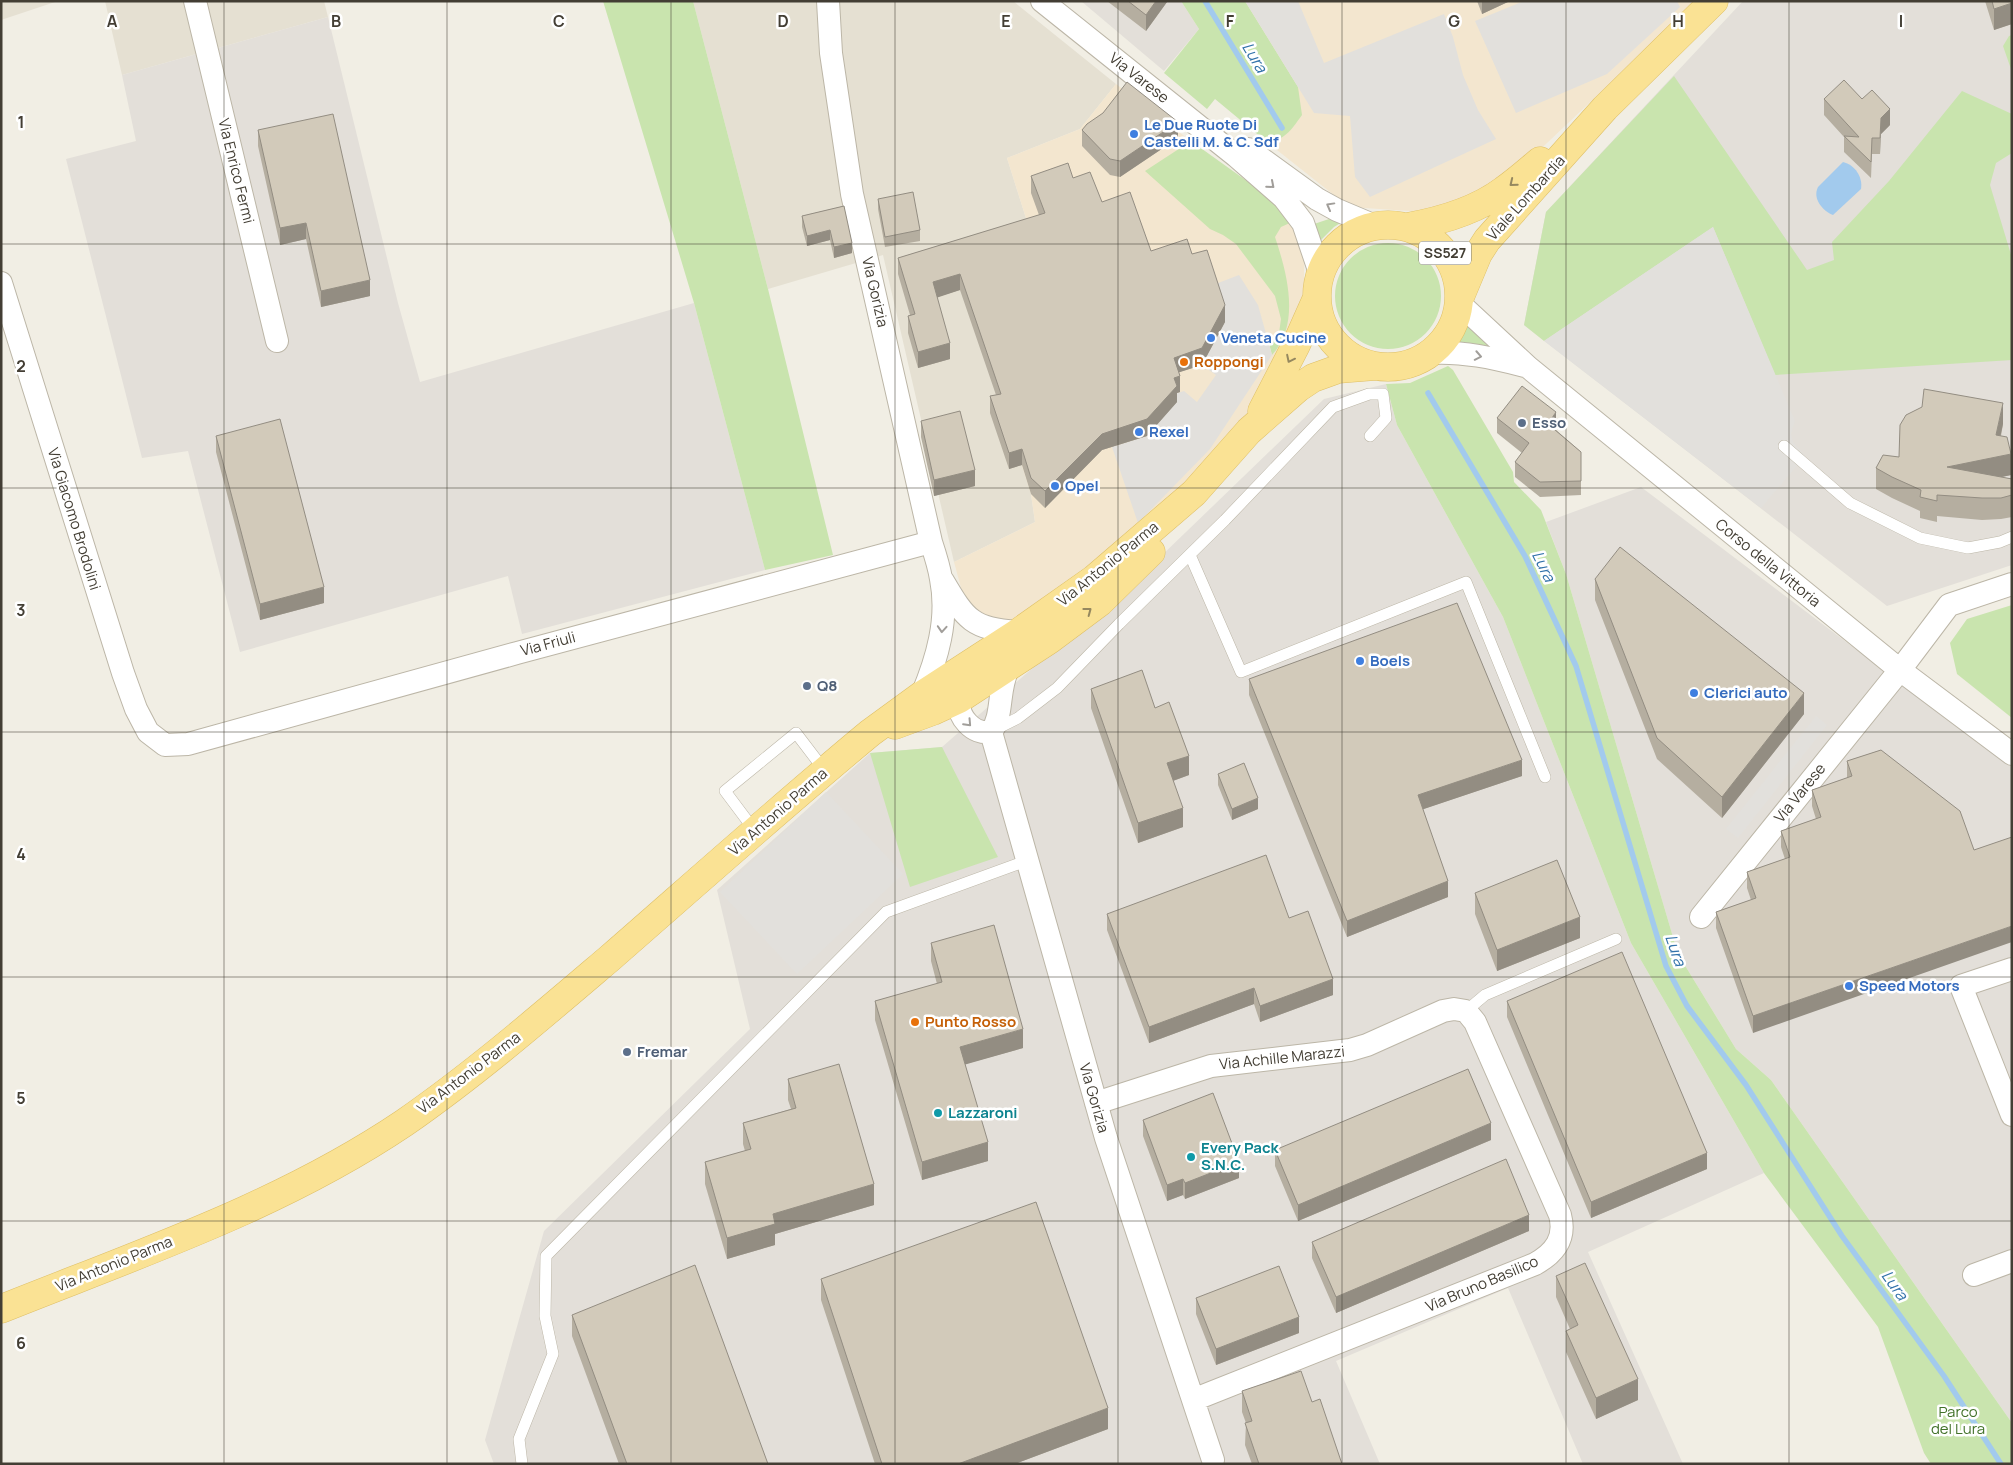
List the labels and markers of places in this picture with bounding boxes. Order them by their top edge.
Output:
place label: Le Due Ruote Di Castelli M. & C. Sdf [1144,114,1279,152]
marker: Le Due Ruote Di Castelli M. & C. Sdf [1128,128,1140,140]
place label: Veneta Cucine [1221,327,1326,348]
marker: Veneta Cucine [1205,332,1217,344]
place label: Roppongi [1194,351,1264,372]
marker: Roppongi [1178,356,1190,368]
place label: Esso [1532,412,1566,433]
marker: Esso [1516,417,1528,429]
place label: Rexel [1149,421,1189,442]
marker: Rexel [1133,426,1145,438]
place label: Opel [1065,475,1099,496]
marker: Opel [1049,480,1061,492]
place label: Boels [1370,650,1410,671]
marker: Boels [1354,655,1366,667]
place label: Q8 [817,675,837,696]
marker: Q8 [801,680,813,692]
place label: Clerici auto [1704,682,1788,703]
marker: Clerici auto [1688,687,1700,699]
place label: Speed Motors [1859,975,1960,996]
marker: Speed Motors [1843,980,1855,992]
place label: Punto Rosso [925,1011,1016,1032]
marker: Punto Rosso [909,1016,921,1028]
place label: Fremar [637,1041,688,1062]
marker: Fremar [621,1046,633,1058]
place label: Lazzaroni [948,1102,1018,1123]
marker: Lazzaroni [932,1107,944,1119]
place label: Every Pack S.N.C. [1201,1137,1280,1175]
marker: Every Pack S.N.C. [1185,1151,1197,1163]

